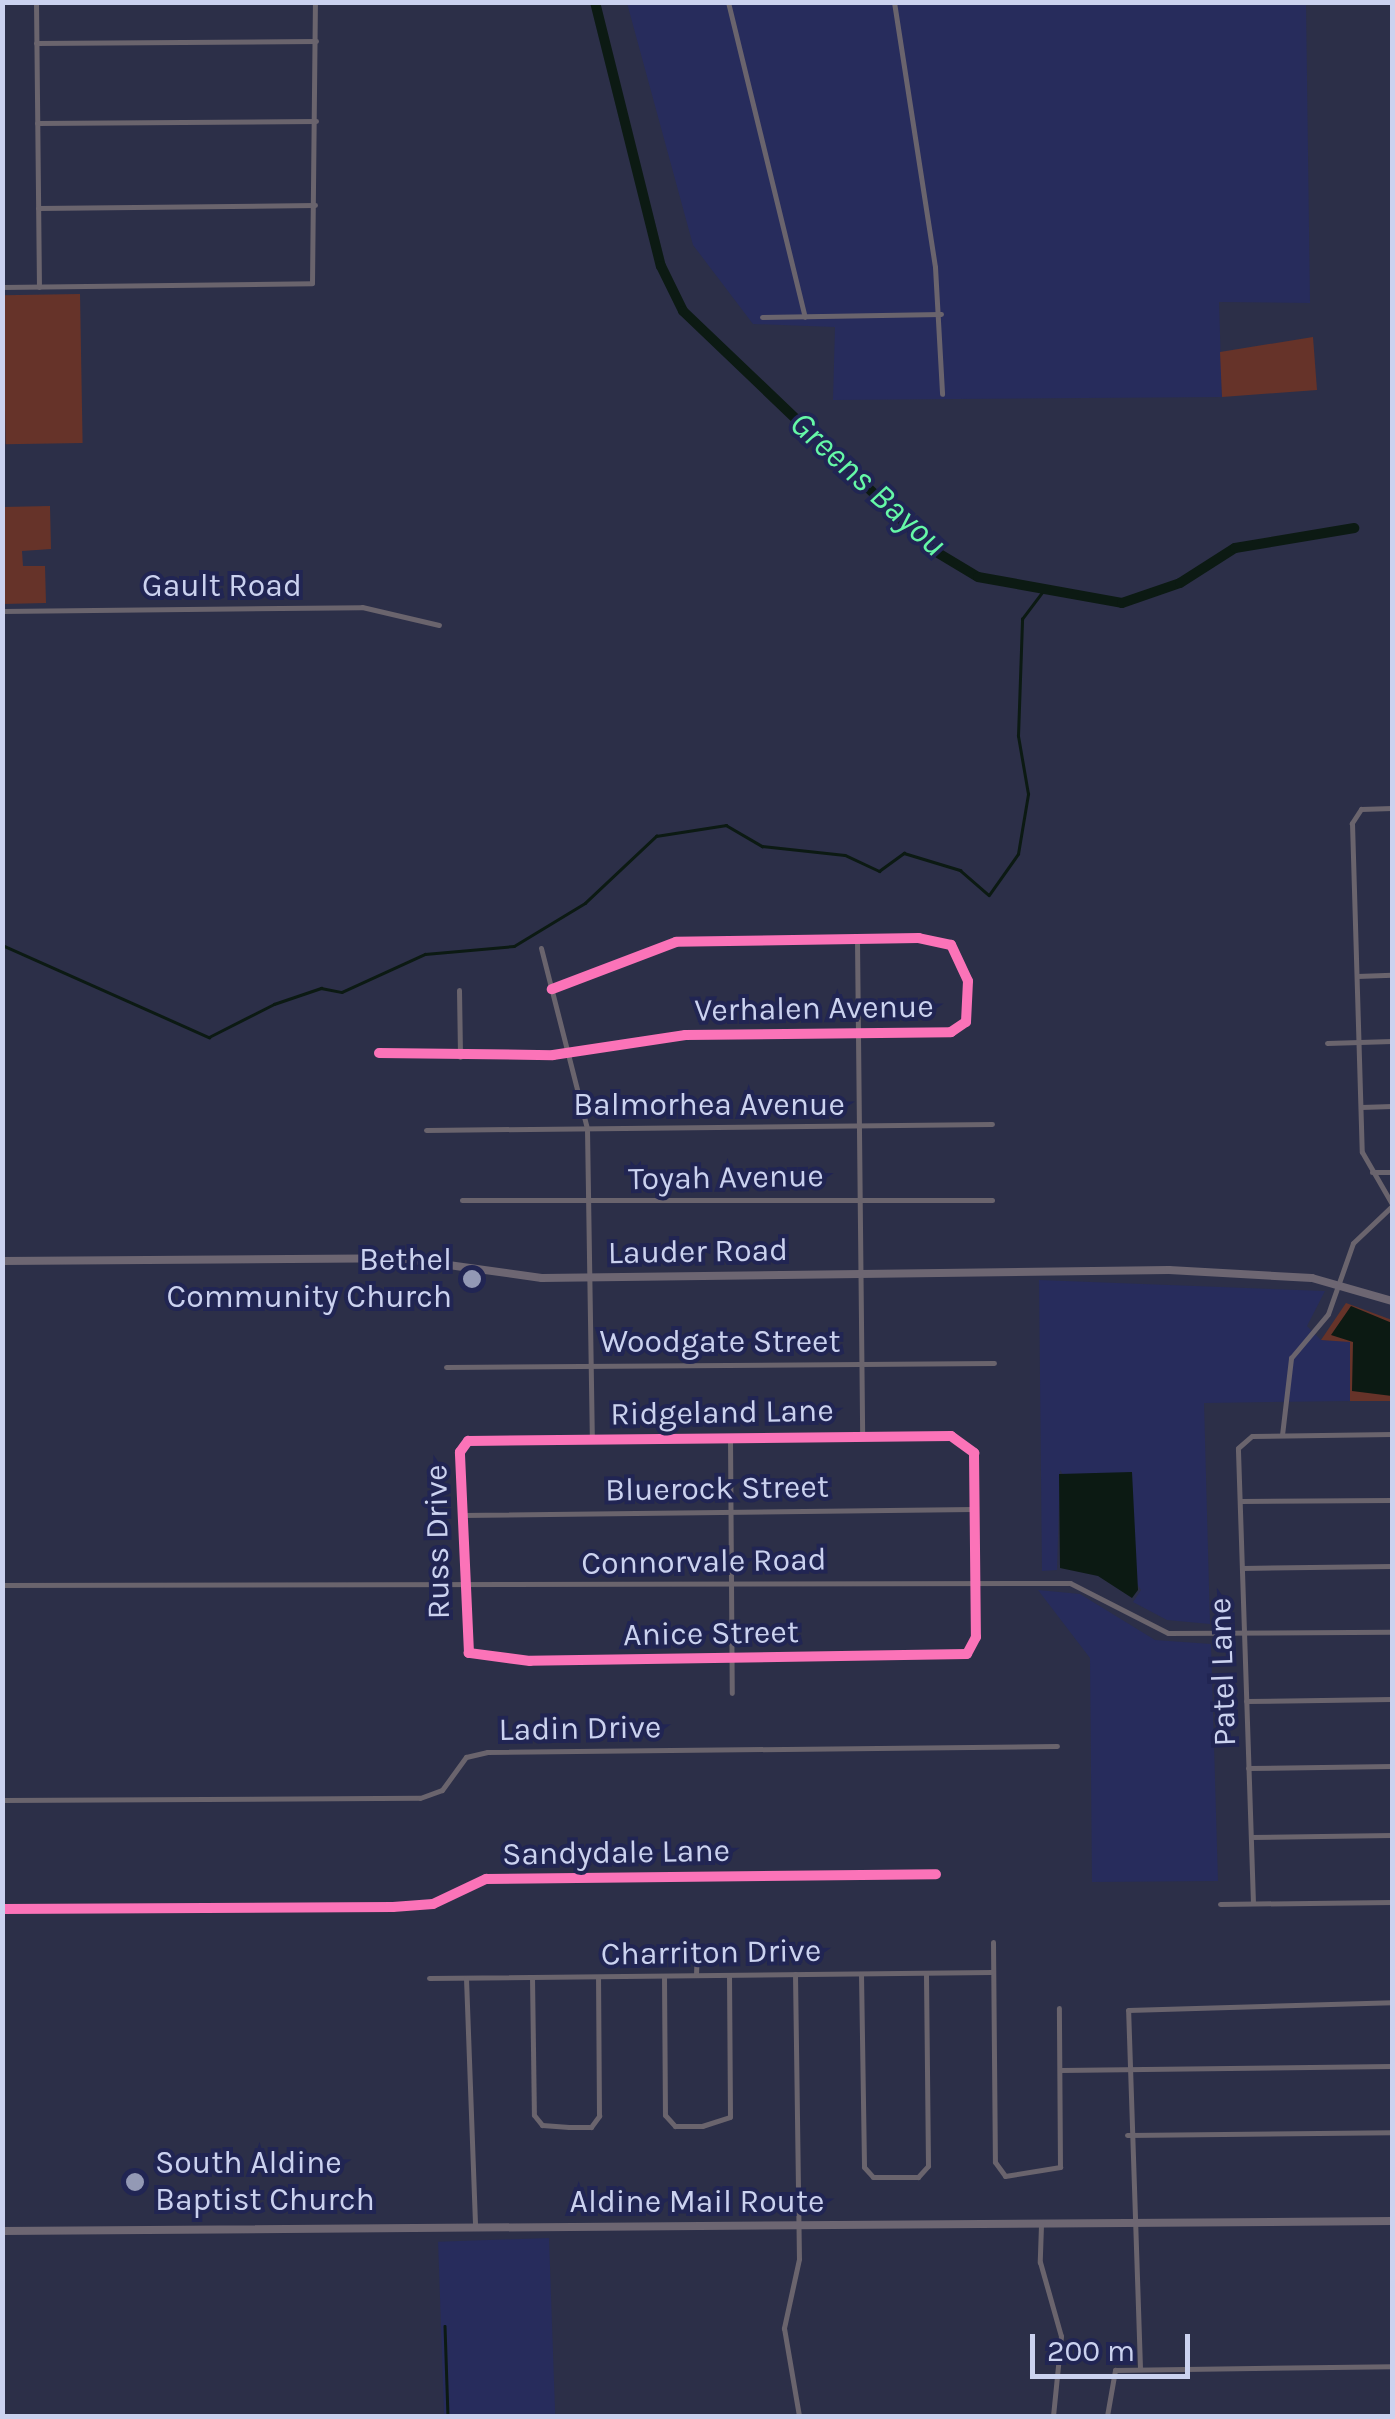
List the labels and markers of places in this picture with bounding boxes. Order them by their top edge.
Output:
place label: Bethel Community Church [167,1242,452,1317]
marker: Bethel Community Church [461,1268,483,1290]
place label: South Aldine Baptist Church [155,2145,375,2220]
marker: South Aldine Baptist Church [124,2171,146,2193]

